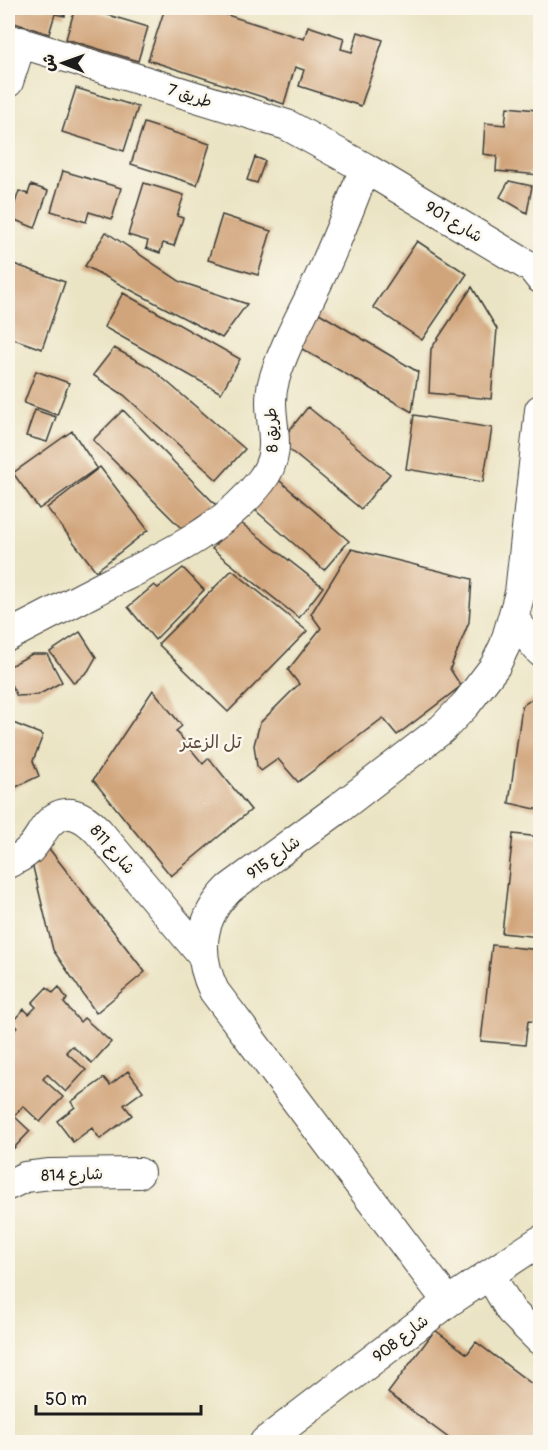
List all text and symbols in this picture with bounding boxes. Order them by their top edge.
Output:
north arrow [33,33,93,93]
text: ش [39,54,59,72]
street label: 7 طريق [165,80,214,112]
street label: شارع 901 [421,197,486,248]
street label: طريق 8 [261,407,283,453]
district label: تل الزعتر [179,731,242,754]
street label: شارع 811 [85,821,139,879]
street label: شارع 915 [243,832,305,885]
street label: شارع 814 [41,1164,103,1187]
street label: شارع 908 [369,1311,433,1368]
scale bar [36,1378,201,1416]
text: 50 m [45,1388,87,1411]

